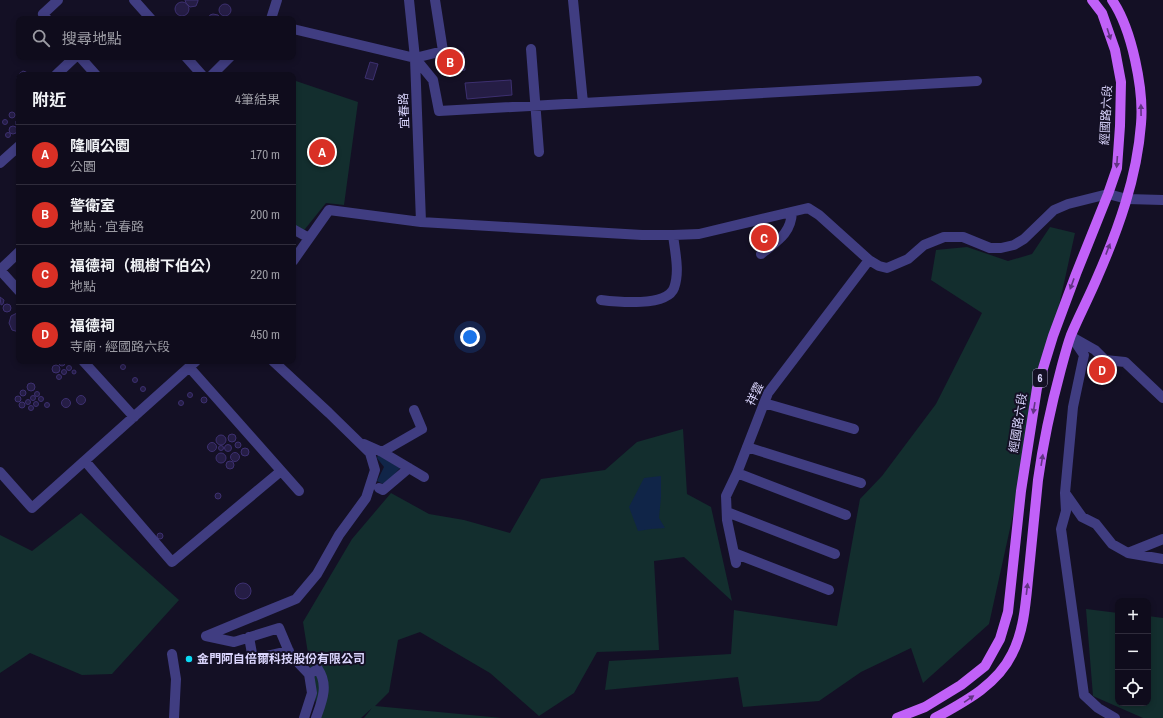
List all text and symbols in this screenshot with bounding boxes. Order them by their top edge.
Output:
search box [16,16,296,60]
icon: search [30,27,52,49]
text: 搜尋地點 [62,28,122,49]
one-way arrow [1107,28,1113,40]
pin: B [437,47,463,77]
street label: 經國路六段 [1096,85,1116,145]
text: 附近 [32,88,66,111]
text: 4筆結果 [235,91,280,108]
street label: 宜春路 [395,93,413,129]
one-way arrow [1138,103,1144,116]
text: 隆順公園 [70,135,130,156]
pin: A [309,137,335,167]
text: A [41,146,49,163]
text: 170 m [250,146,280,163]
one-way arrow [1113,156,1120,168]
text: 公園 [70,158,96,175]
text: 警衛室 [70,195,115,216]
text: B [41,206,49,223]
text: 200 m [250,206,280,223]
text: 地點 · 宜春路 [70,218,144,235]
pin: C [751,223,777,253]
one-way arrow [1106,243,1112,255]
text: 福德祠（楓樹下伯公） [70,255,220,276]
text: C [41,266,49,283]
text: 220 m [250,266,280,283]
text: 地點 [70,278,96,295]
one-way arrow [1069,278,1075,290]
text: 福德祠 [70,315,115,336]
text: D [41,326,49,343]
text: 450 m [250,326,280,343]
your location [460,327,480,347]
text: 寺廟 · 經國路六段 [70,338,170,355]
pin: D [1089,355,1115,385]
road number: 6 [1033,369,1047,387]
street label: 祥雲 [743,380,767,408]
street label: 經國路六段 [1005,392,1031,454]
one-way arrow [1031,402,1037,414]
one-way arrow [1039,454,1045,466]
one-way arrow [1024,583,1030,595]
map controls [1115,598,1151,706]
button: + [1115,598,1151,634]
button: − [1115,634,1151,670]
place label: 金門阿自倍爾科技股份有限公司 [197,651,365,667]
marker: 金門阿自倍爾科技股份有限公司 [184,654,194,664]
button: locate [1115,670,1151,706]
one-way arrow [964,695,974,703]

